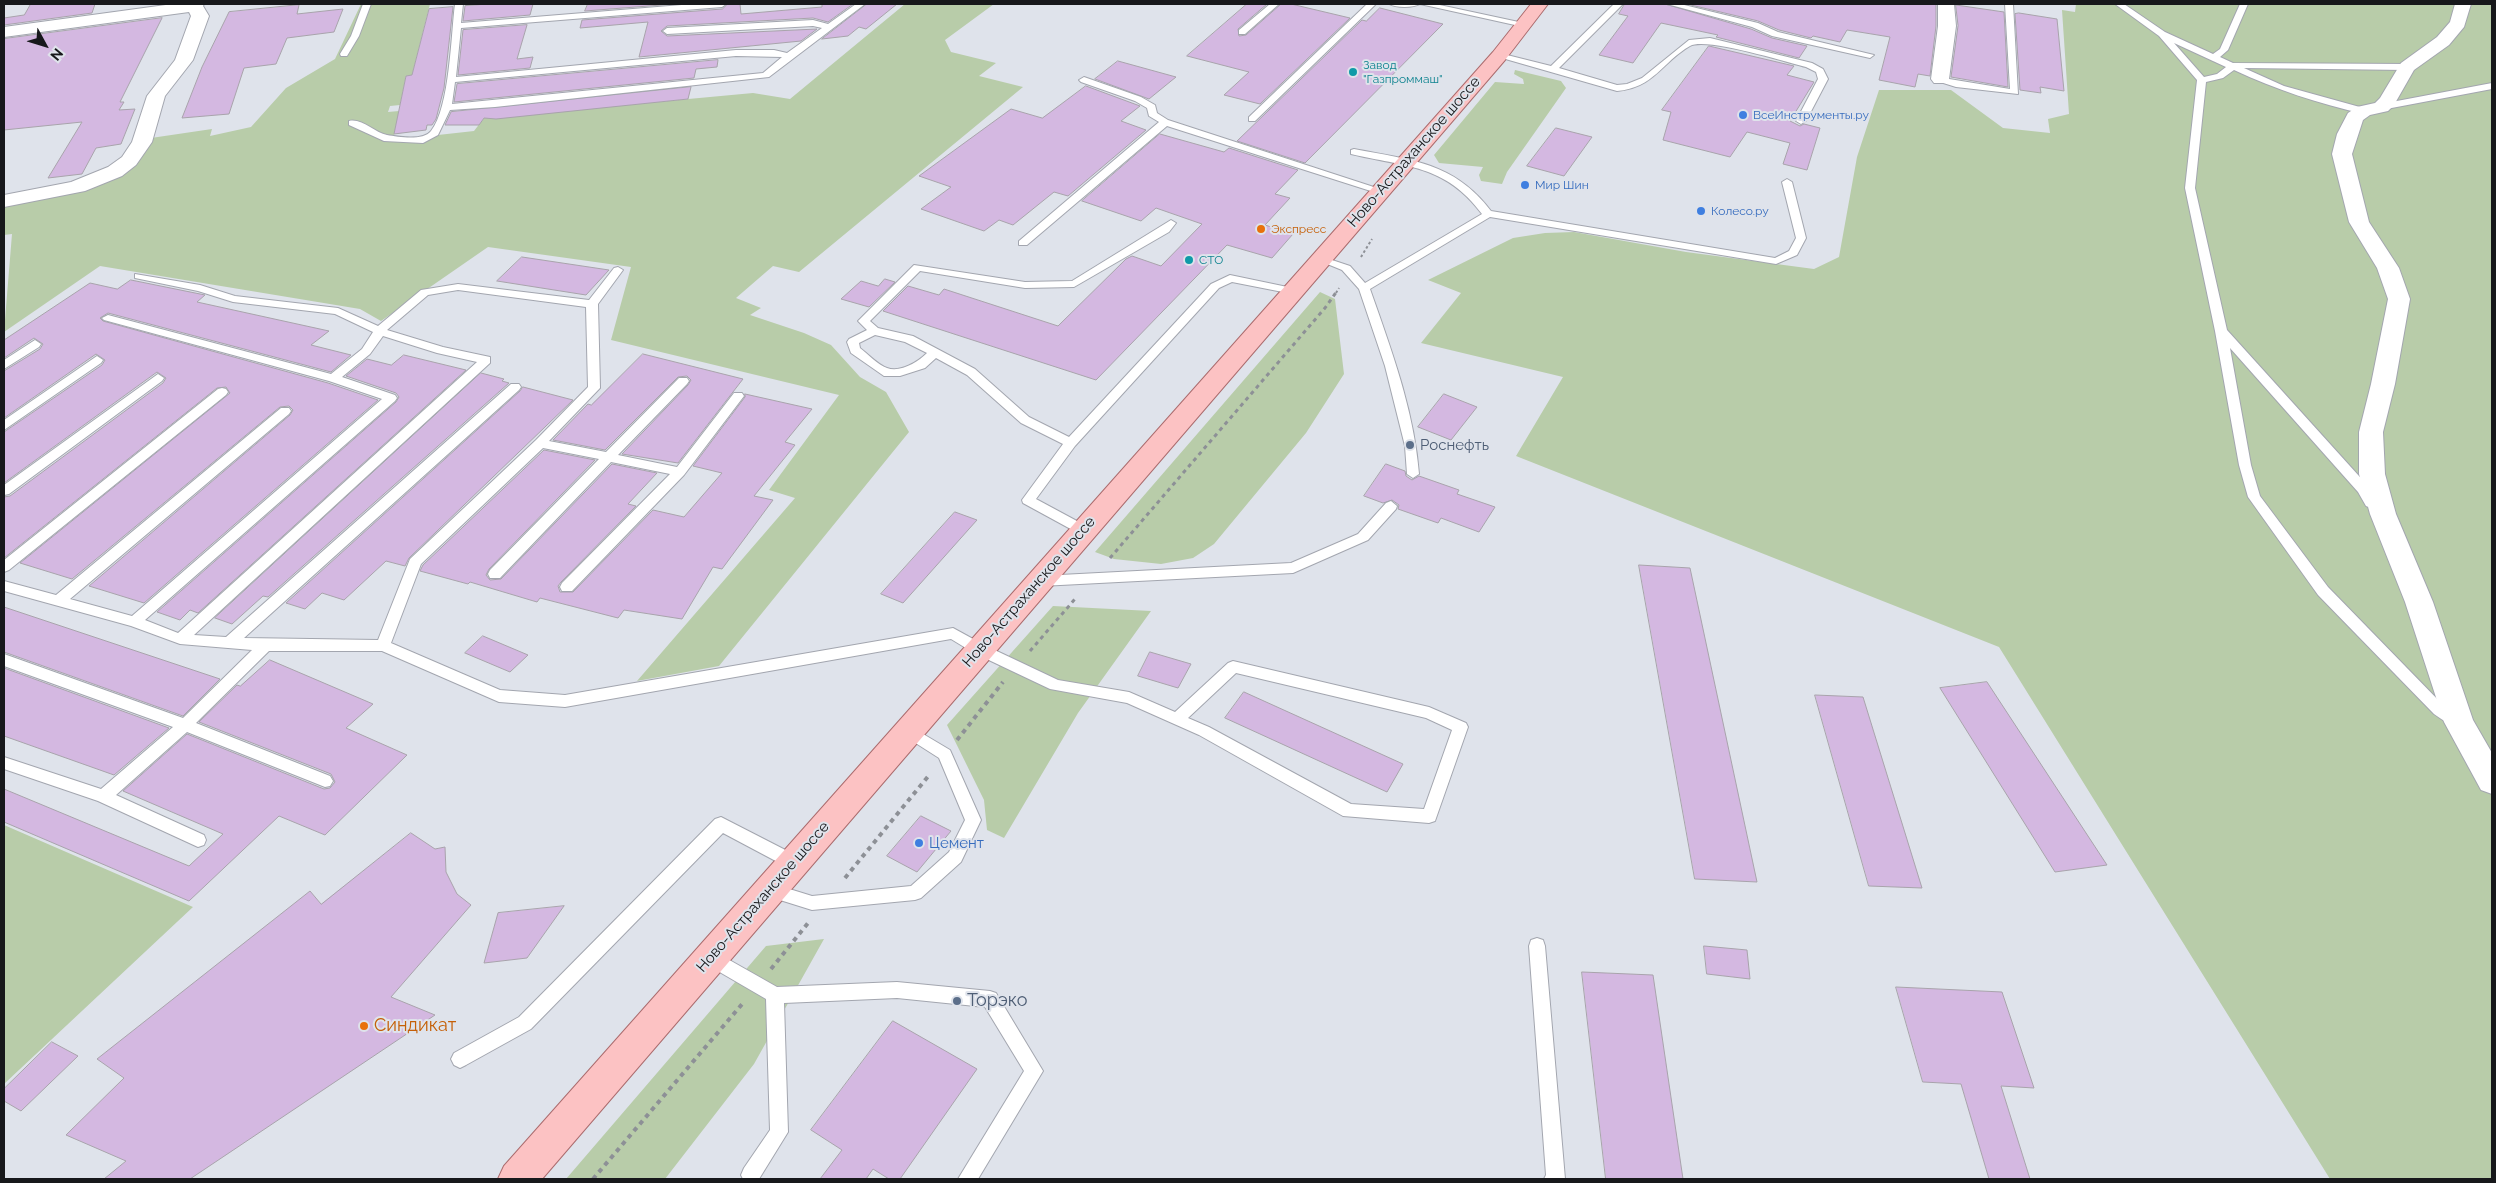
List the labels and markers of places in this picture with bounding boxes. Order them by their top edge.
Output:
place label: Завод "Газпроммаш" [1363,58,1443,86]
marker: Завод "Газпроммаш" [1347,66,1359,78]
place label: ВсеИнструменты.ру [1753,108,1869,122]
marker: ВсеИнструменты.ру [1737,109,1749,121]
place label: Мир Шин [1535,178,1589,192]
marker: Мир Шин [1519,179,1531,191]
place label: Колесо.ру [1711,204,1769,218]
marker: Колесо.ру [1695,205,1707,217]
place label: Экспресс [1271,222,1326,236]
marker: Экспресс [1255,223,1267,235]
place label: СТО [1199,253,1223,267]
marker: СТО [1183,254,1195,266]
place label: Роснефть [1420,436,1489,454]
marker: Роснефть [1404,439,1416,451]
place label: Цемент [929,834,984,852]
marker: Цемент [913,837,925,849]
place label: Торэко [967,990,1027,1012]
marker: Торэко [951,995,963,1007]
place label: Синдикат [374,1015,456,1037]
marker: Синдикат [358,1020,370,1032]

